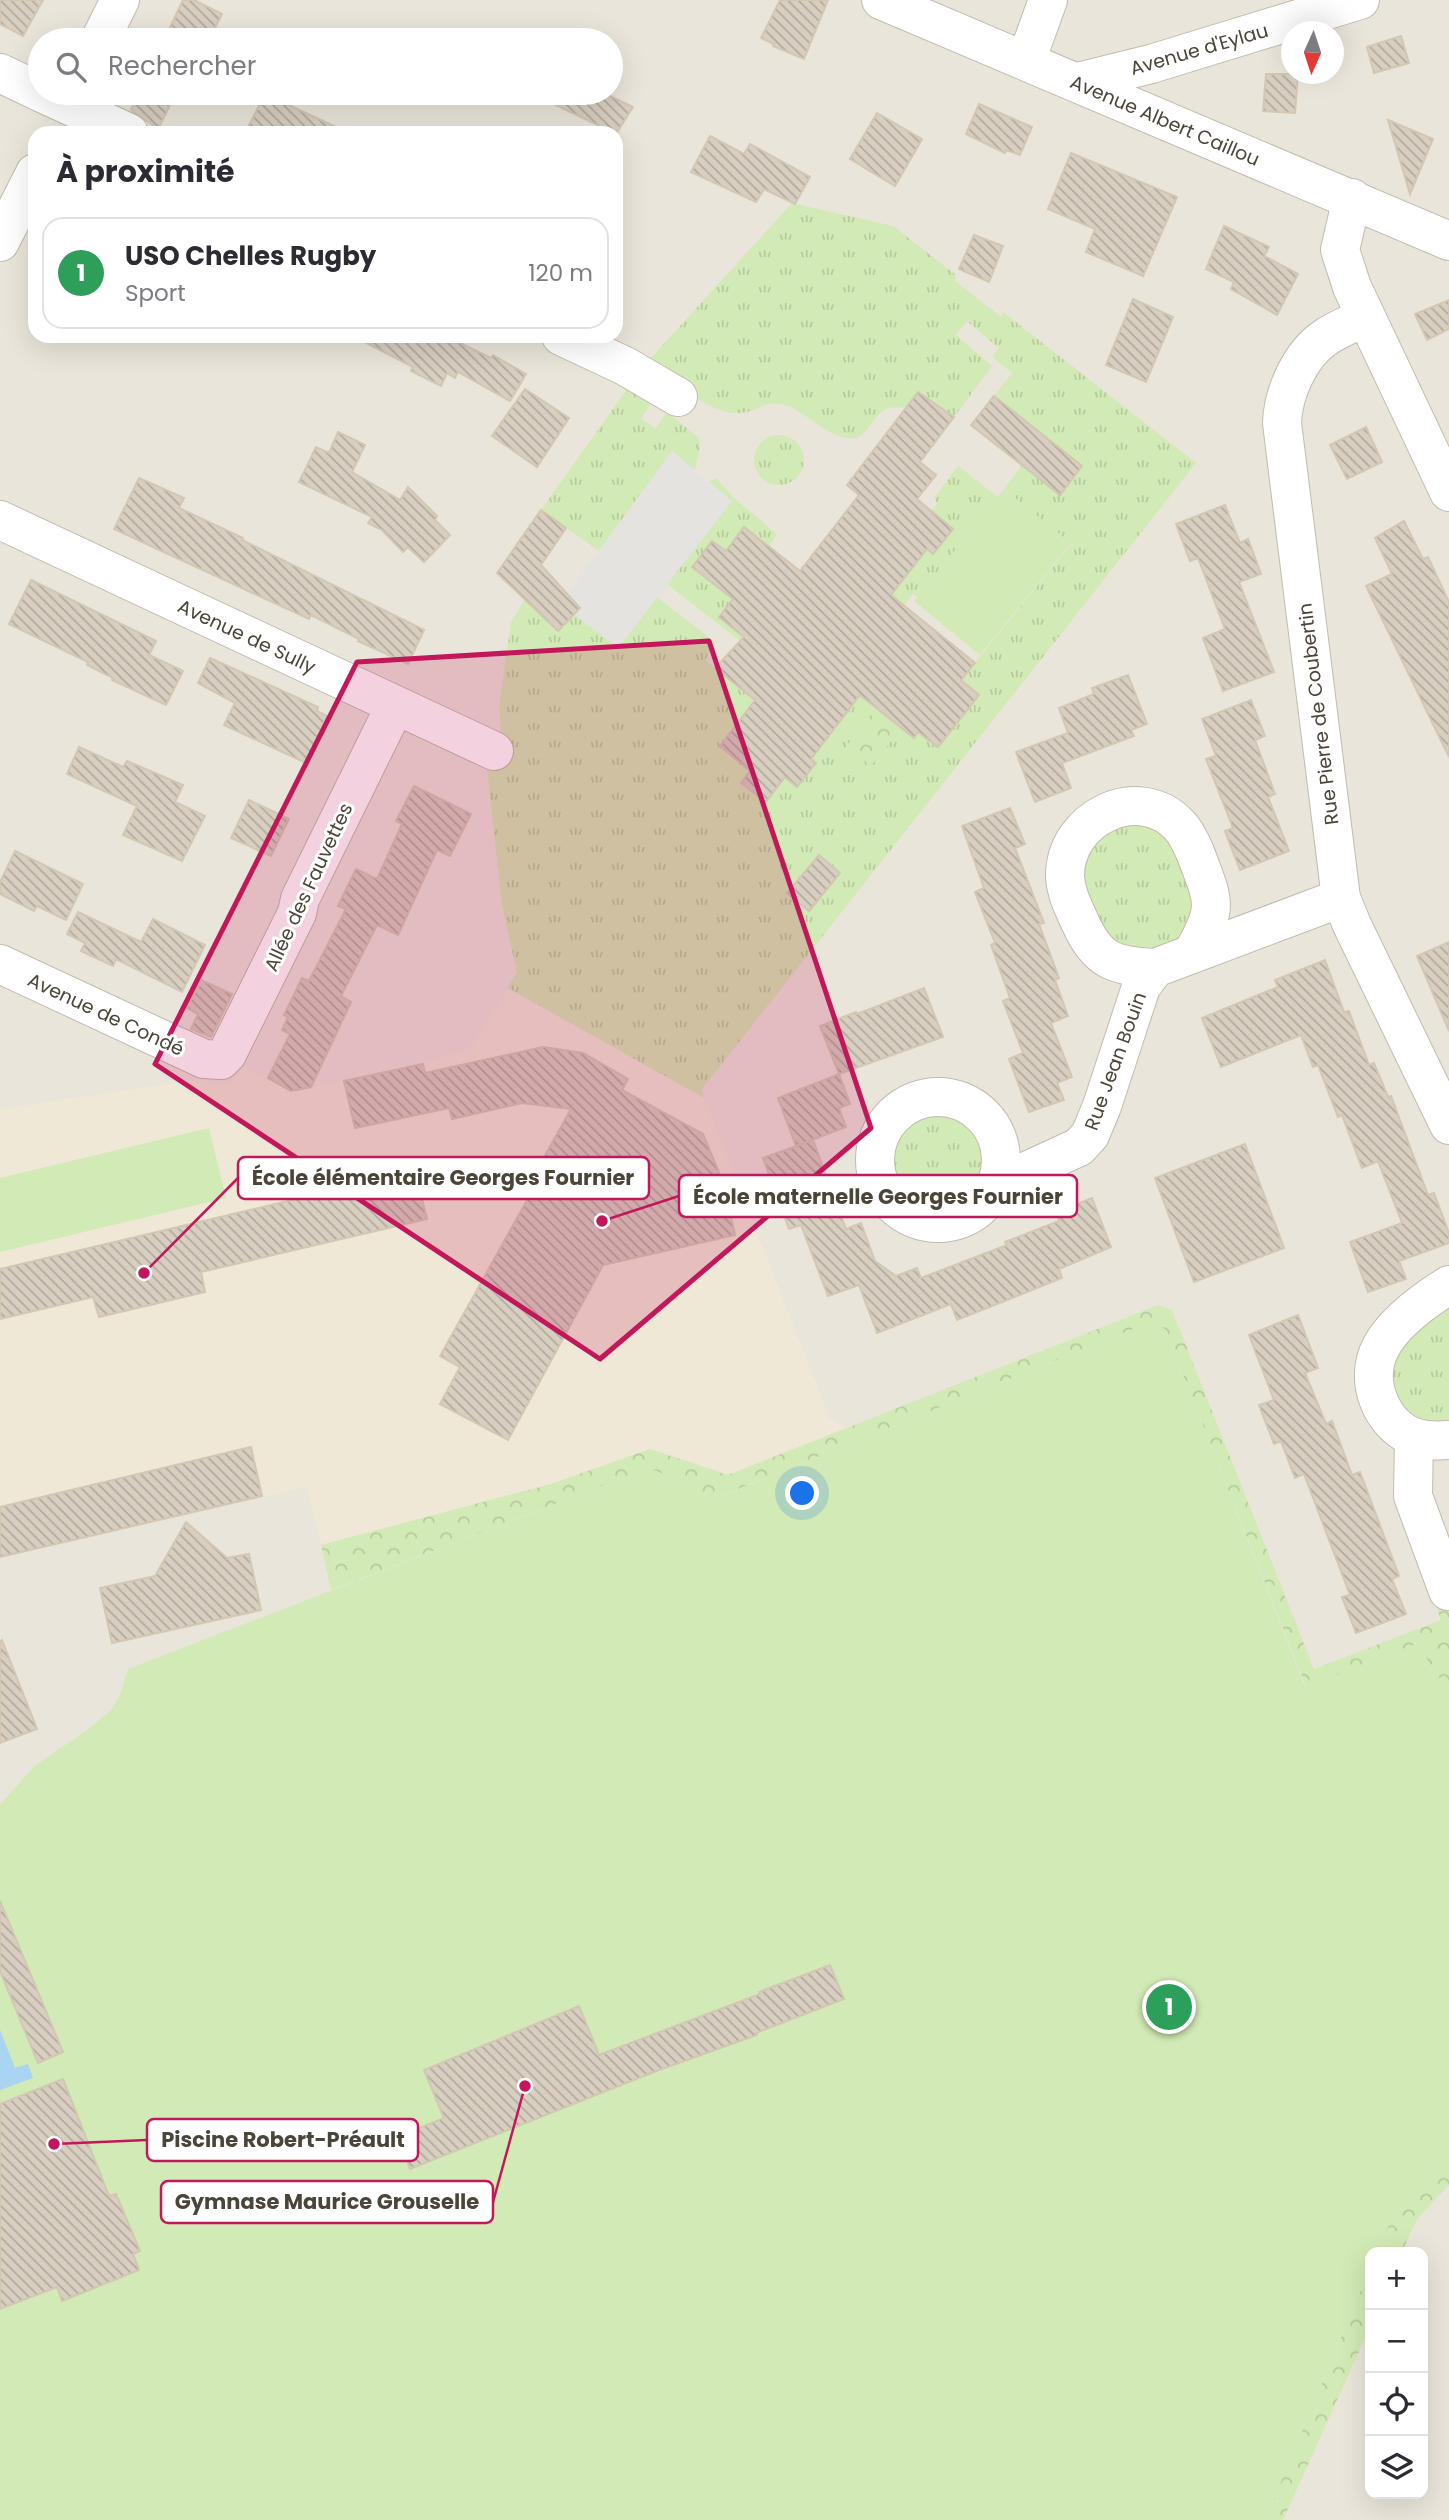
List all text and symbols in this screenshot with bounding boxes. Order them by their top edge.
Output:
street label: Avenue d'Eylau [1127,17,1271,82]
north arrow [1281,21,1344,84]
search box [28,28,623,105]
icon: search [52,48,90,86]
text: Rechercher [108,48,256,84]
street label: Avenue Albert Caillou [1066,68,1264,173]
text: À proximité [56,150,235,193]
text: USO Chelles Rugby [125,238,376,274]
text: 1 [77,257,85,289]
text: 120 m [528,257,593,289]
text: Sport [125,277,186,309]
street label: Avenue de Sully [173,593,320,680]
street label: Rue Pierre de Coubertin [1291,602,1345,826]
street label: Allée des Fauvettes [258,799,359,976]
street label: Avenue de Condé [23,966,188,1063]
street label: Rue Jean Bouin [1078,988,1153,1134]
callout: École élémentaire Georges Fournier [238,1157,649,1199]
text: École élémentaire Georges Fournier [252,1163,634,1192]
callout: École maternelle Georges Fournier [679,1175,1077,1217]
text: École maternelle Georges Fournier [693,1182,1063,1211]
your location [785,1476,819,1510]
pin: 1 [1146,1981,1192,2033]
callout: Piscine Robert-Préault [147,2119,418,2161]
text: Piscine Robert-Préault [161,2125,405,2154]
callout: Gymnase Maurice Grouselle [161,2181,493,2223]
text: Gymnase Maurice Grouselle [175,2187,479,2216]
map controls [1365,2247,1428,2499]
button: + [1365,2247,1428,2310]
button: − [1365,2310,1428,2373]
button: locate [1365,2373,1428,2436]
button: layers [1365,2436,1428,2499]

